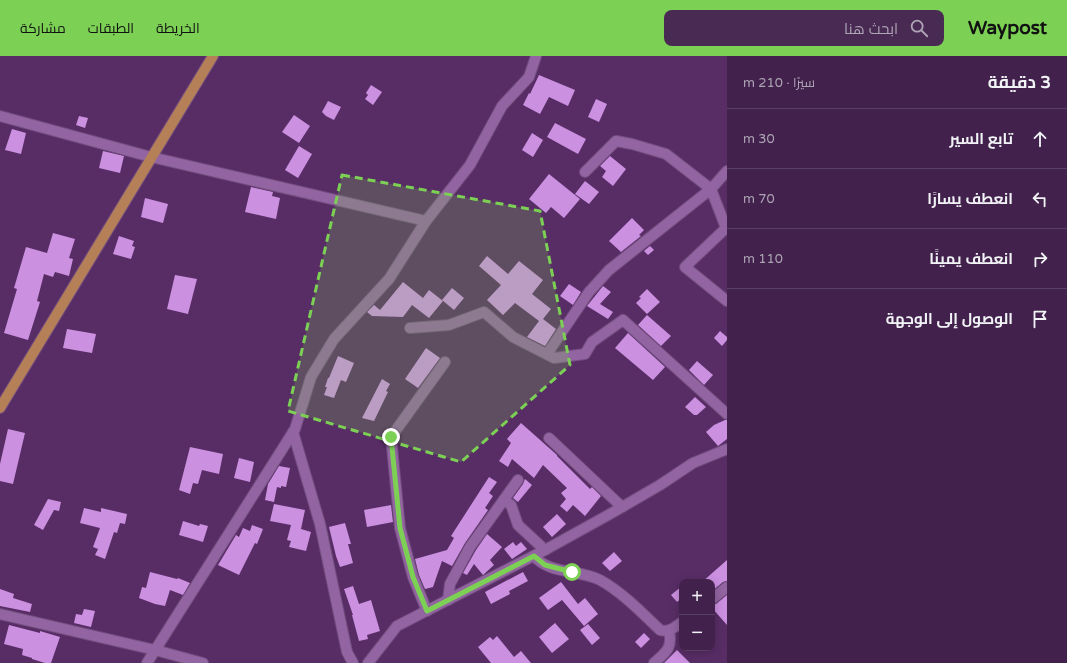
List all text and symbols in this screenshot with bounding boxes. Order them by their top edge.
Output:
search box [664,10,944,46]
icon: search [908,17,930,39]
text: Waypost [968,17,1047,39]
text: مشاركة [20,20,66,37]
text: الطبقات [88,20,134,37]
text: الخريطة [156,20,200,37]
text: ابحث هنا [844,20,898,38]
text: 3 دقيقة [988,72,1051,93]
text: سيرًا · 210 m [743,75,815,91]
icon: ahead [1029,128,1051,150]
text: تابع السير [949,130,1013,148]
text: 30 m [743,131,775,147]
icon: left [1029,188,1051,210]
text: انعطف يسارًا [927,190,1013,208]
text: 70 m [743,191,775,207]
icon: right [1029,248,1051,270]
text: انعطف يمينًا [929,250,1013,268]
text: 110 m [743,251,783,267]
icon: arrive [1029,308,1051,330]
text: الوصول إلى الوجهة [886,310,1013,328]
route end [382,428,400,446]
route start [563,563,581,581]
map controls [679,579,715,651]
button: + [679,579,715,615]
button: − [679,615,715,651]

